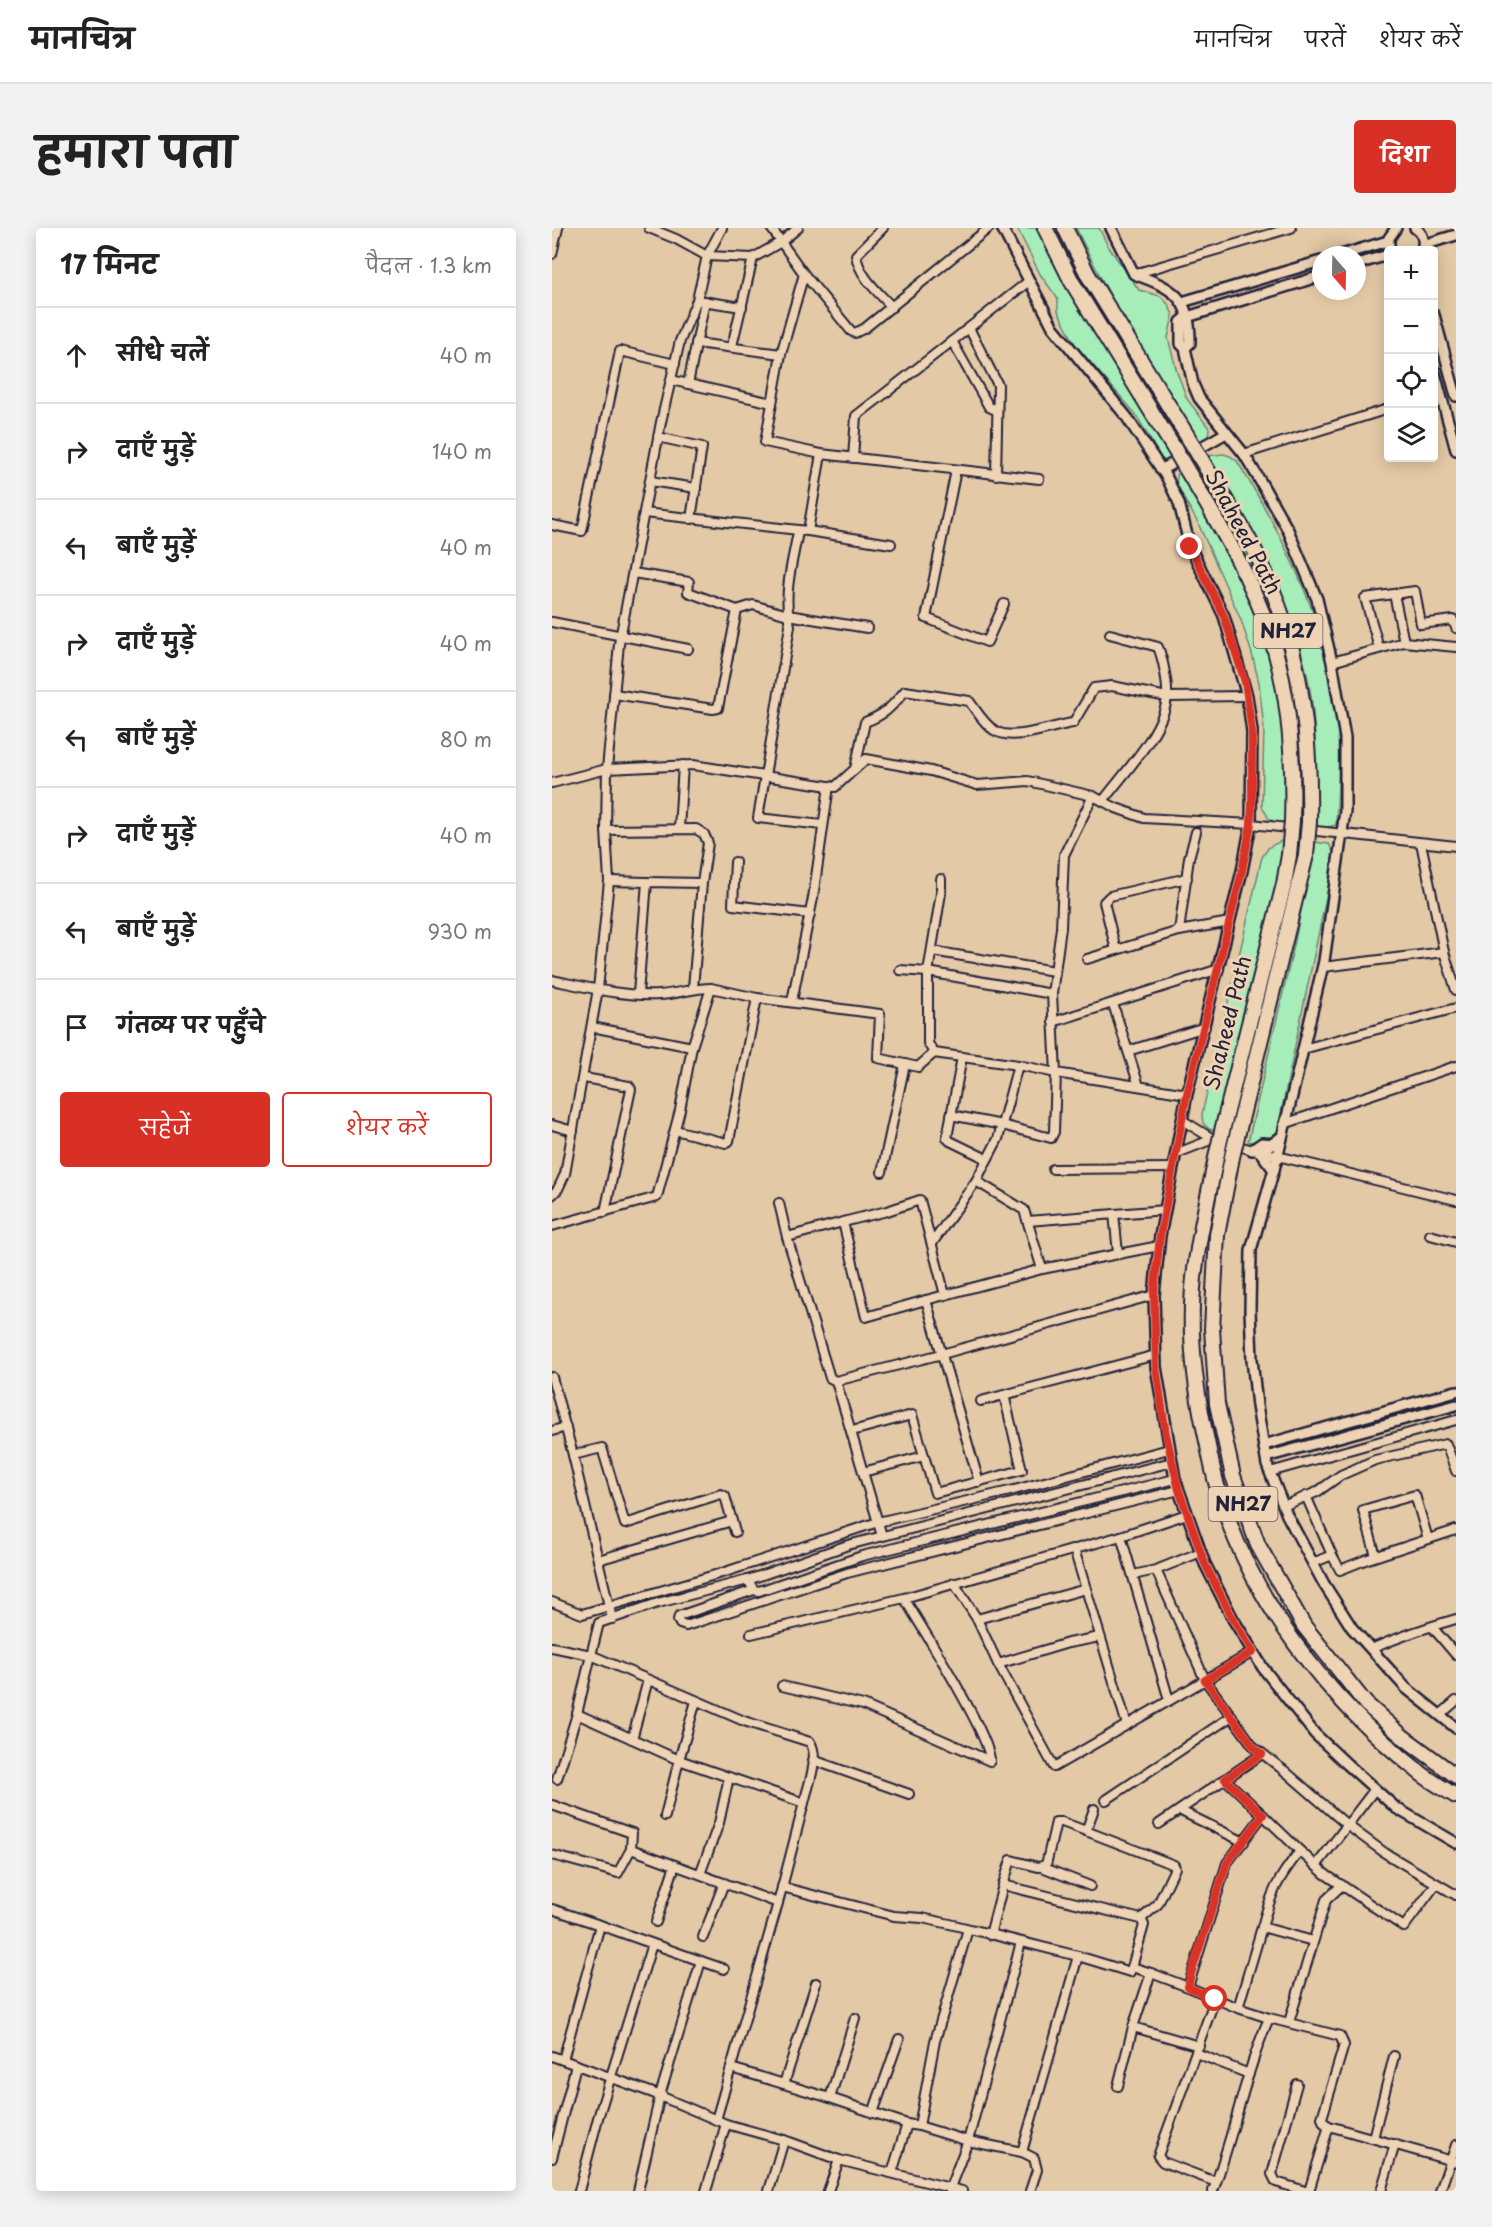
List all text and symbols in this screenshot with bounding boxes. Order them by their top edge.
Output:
text: मानचित्र [30,16,134,59]
text: मानचित्र [1195,22,1272,54]
text: परतें [1305,22,1346,54]
text: शेयर करें [1379,22,1462,54]
text: हमारा पता [36,118,236,181]
button: दिशा [1354,120,1456,193]
text: 17 मिनट [60,244,158,283]
north arrow [1312,246,1366,300]
map controls [1384,246,1438,462]
button: + [1384,246,1438,300]
text: पैदल · 1.3 km [365,250,492,280]
button: − [1384,300,1438,354]
text: सीधे चलें [117,335,209,368]
icon: ahead [60,339,93,372]
text: 40 m [440,340,492,370]
button: locate [1384,354,1438,408]
button: layers [1384,408,1438,462]
text: दाएँ मुड़ें [117,431,195,464]
icon: right [60,435,93,468]
text: 140 m [432,436,492,466]
street label: Shaheed Path [1198,463,1291,599]
text: बाएँ मुड़ें [117,527,196,560]
icon: left [60,531,93,564]
text: 40 m [440,532,492,562]
route end [1176,533,1202,559]
road number: NH27 [1254,614,1323,648]
text: दाएँ मुड़ें [117,623,195,656]
icon: right [60,627,93,660]
text: 40 m [440,628,492,658]
text: बाएँ मुड़ें [117,719,196,752]
icon: left [60,723,93,756]
text: 80 m [440,724,492,754]
text: दाएँ मुड़ें [117,815,195,848]
icon: right [60,819,93,852]
text: 40 m [440,820,492,850]
text: बाएँ मुड़ें [117,911,196,944]
icon: left [60,915,93,948]
text: 930 m [427,916,492,946]
street label: Shaheed Path [1194,952,1258,1093]
text: गंतव्य पर पहुँचे [117,1007,265,1040]
icon: arrive [60,1011,93,1044]
button: सहेजें [60,1092,270,1167]
button: शेयर करें [282,1092,492,1167]
road number: NH27 [1208,1487,1278,1521]
route start [1201,1985,1227,2011]

